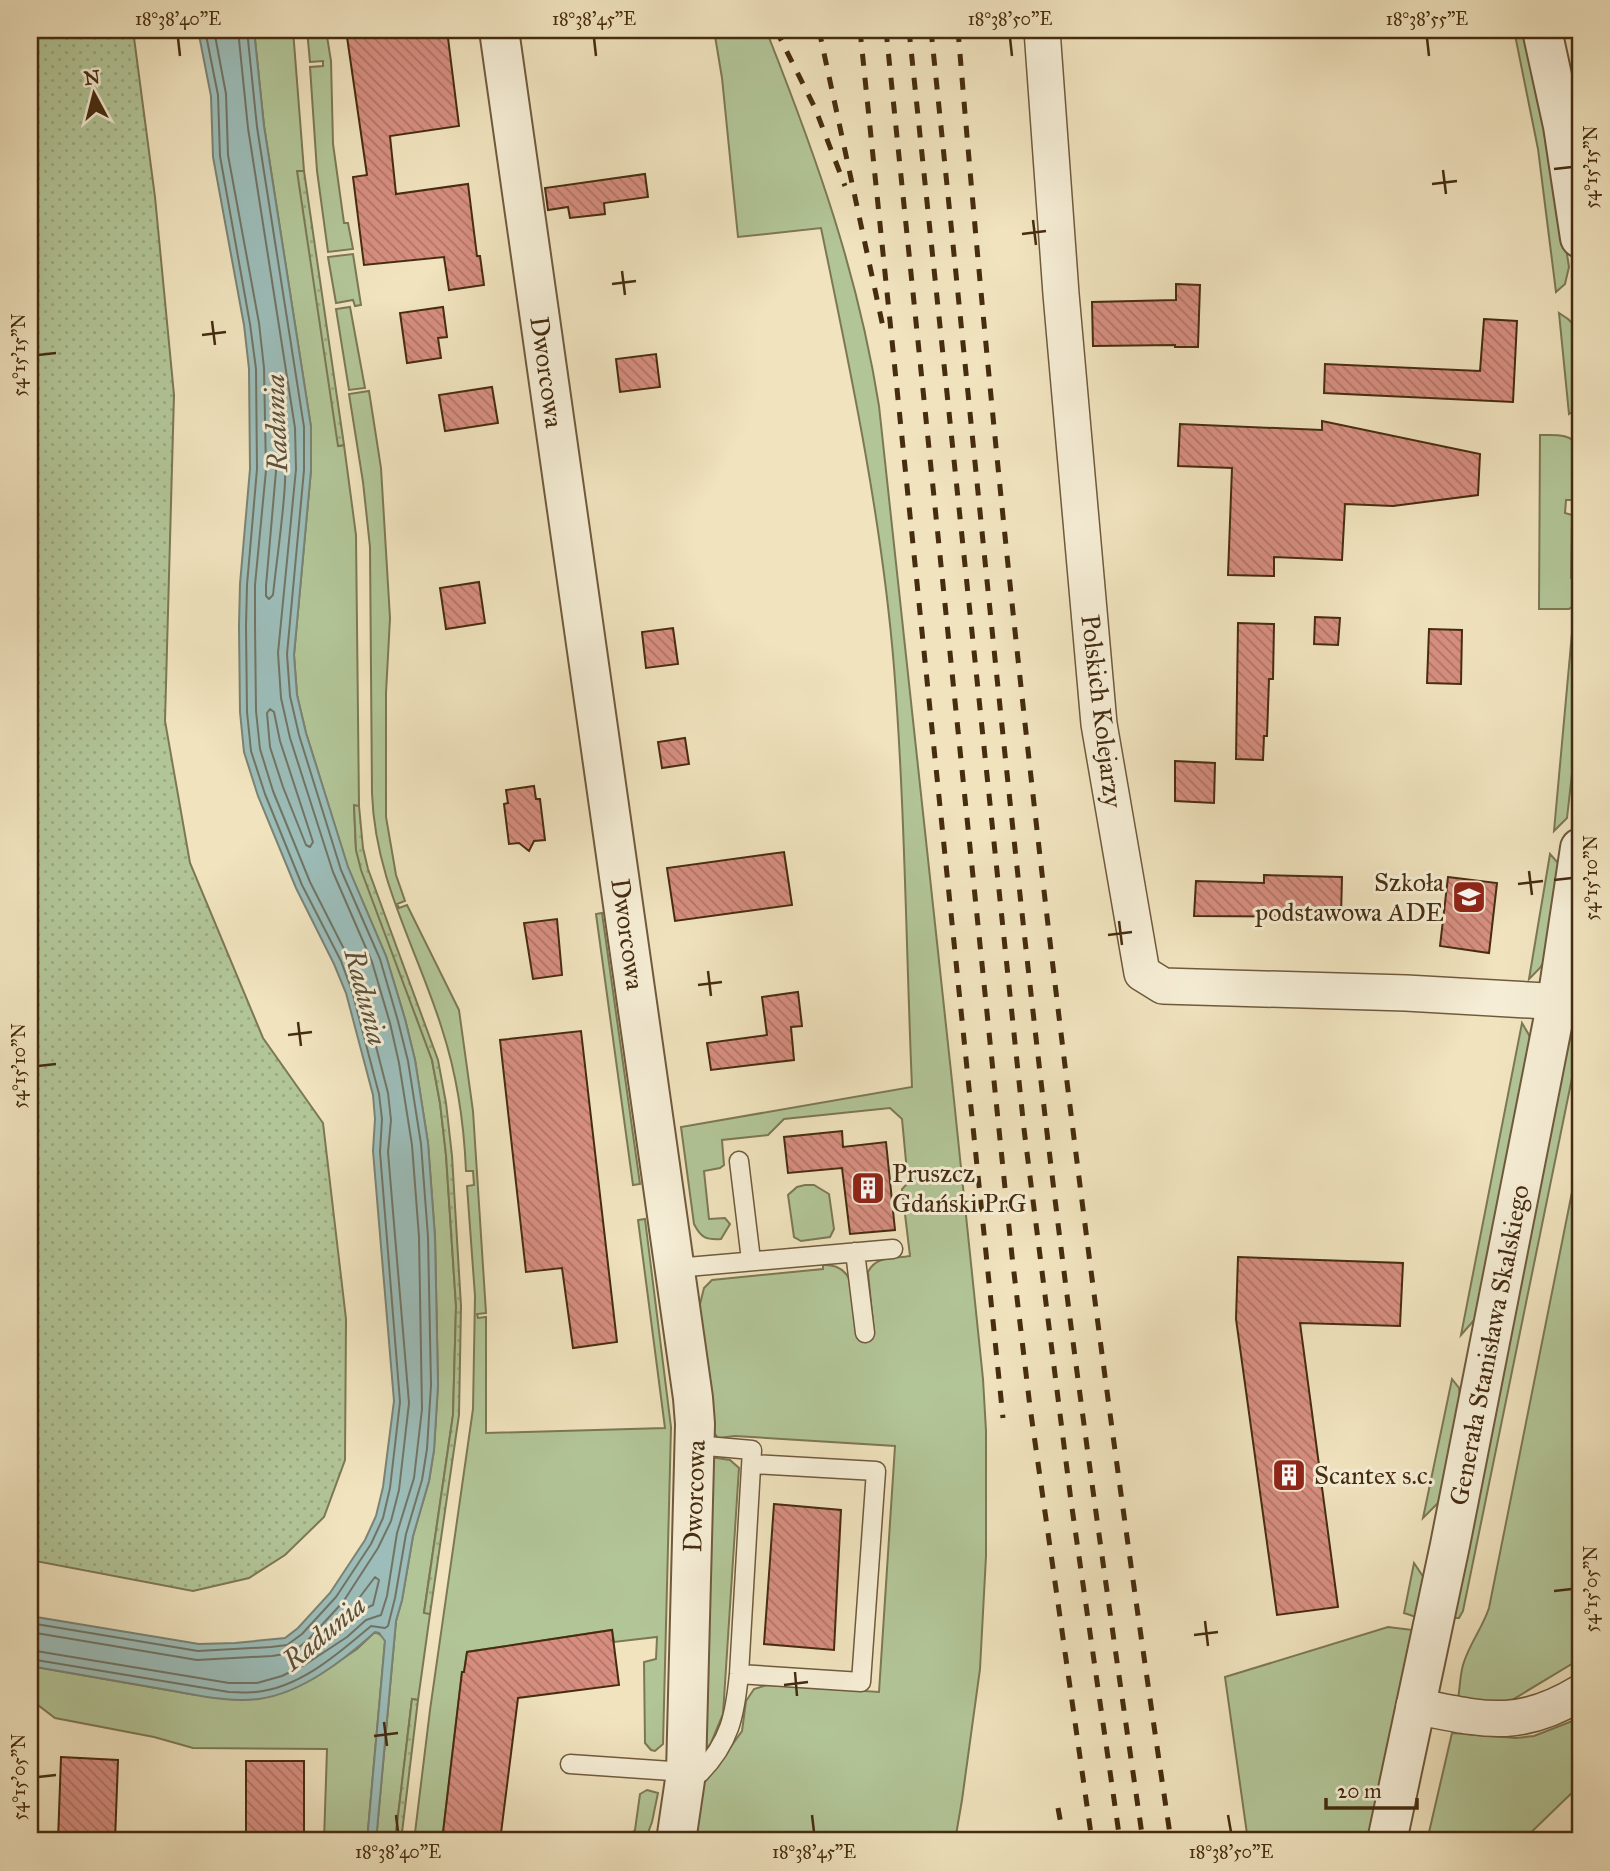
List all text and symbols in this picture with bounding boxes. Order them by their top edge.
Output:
text: 18°38'40"E [135,8,221,30]
text: 18°38'45"E [552,8,636,30]
text: 18°38'50"E [968,8,1052,30]
text: 18°38'55"E [1386,8,1468,30]
north arrow [60,60,130,130]
text: N [83,65,101,90]
text: 54°15'15"N [1580,125,1602,209]
text: 54°15'15"N [8,313,30,397]
street label: Dworcowa [523,314,571,430]
water label: Radunia [257,373,295,474]
street label: Polskich Kolejarzy [1074,613,1130,810]
text: 54°15'10"N [1580,835,1602,921]
place label: Szkoła podstawowa ADE [1254,866,1444,928]
street label: Dworcowa [604,876,652,992]
school or university icon: Szkoła podstawowa ADE [1450,878,1488,916]
water label: Radunia [336,944,396,1049]
text: 54°15'10"N [8,1023,30,1109]
place label: Pruszcz Gdański PrG [892,1157,1027,1219]
building icon: Pruszcz Gdański PrG [849,1169,887,1207]
street label: Generała Stanisława Skalskiego [1442,1182,1536,1508]
street label: Dworcowa [676,1439,712,1553]
building icon: Scantex s.c. [1270,1456,1308,1494]
place label: Scantex s.c. [1314,1459,1433,1491]
text: 54°15'05"N [1580,1546,1602,1632]
water label: Radunia [274,1588,373,1679]
text: 54°15'05"N [8,1734,30,1820]
scale bar [1326,1766,1418,1810]
text: 20 m [1337,1778,1382,1804]
text: 18°38'40"E [355,1841,441,1863]
text: 18°38'45"E [772,1841,856,1863]
text: 18°38'50"E [1189,1841,1273,1863]

